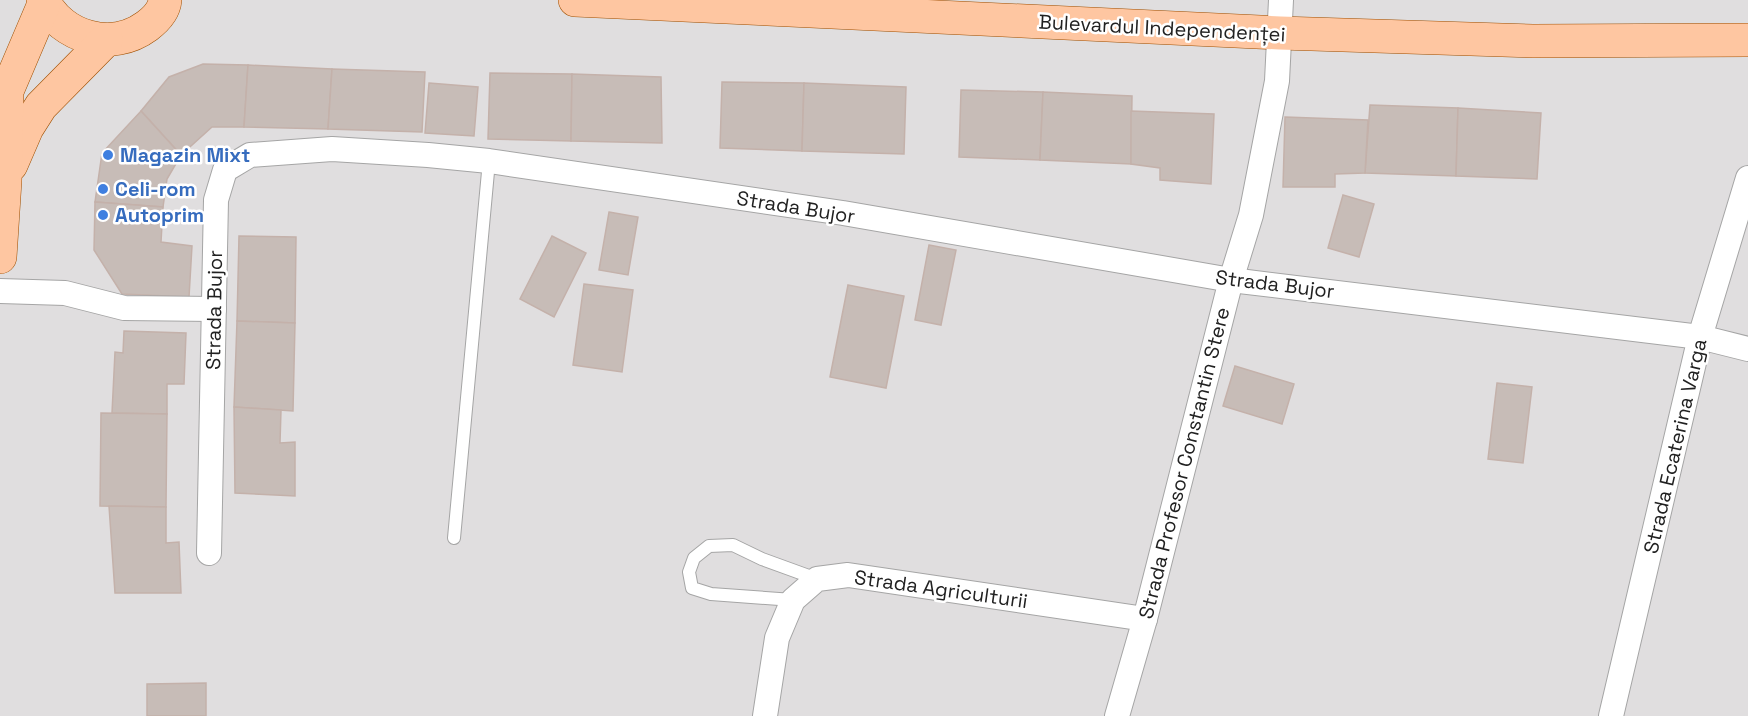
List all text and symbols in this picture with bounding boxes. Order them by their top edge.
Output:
street label: Bulevardul Independenței [1038,9,1286,47]
place label: Magazin Mixt [120,142,250,168]
marker: Magazin Mixt [101,148,115,162]
place label: Celi-rom [115,176,196,202]
marker: Celi-rom [96,182,110,196]
street label: Strada Bujor [735,185,857,229]
place label: Autoprim [115,202,204,228]
marker: Autoprim [96,208,110,222]
street label: Strada Bujor [200,250,228,370]
street label: Strada Bujor [1214,264,1336,304]
street label: Strada Profesor Constantin Stere [1133,305,1235,621]
street label: Strada Ecaterina Varga [1638,336,1712,556]
street label: Strada Agriculturii [853,564,1029,614]

